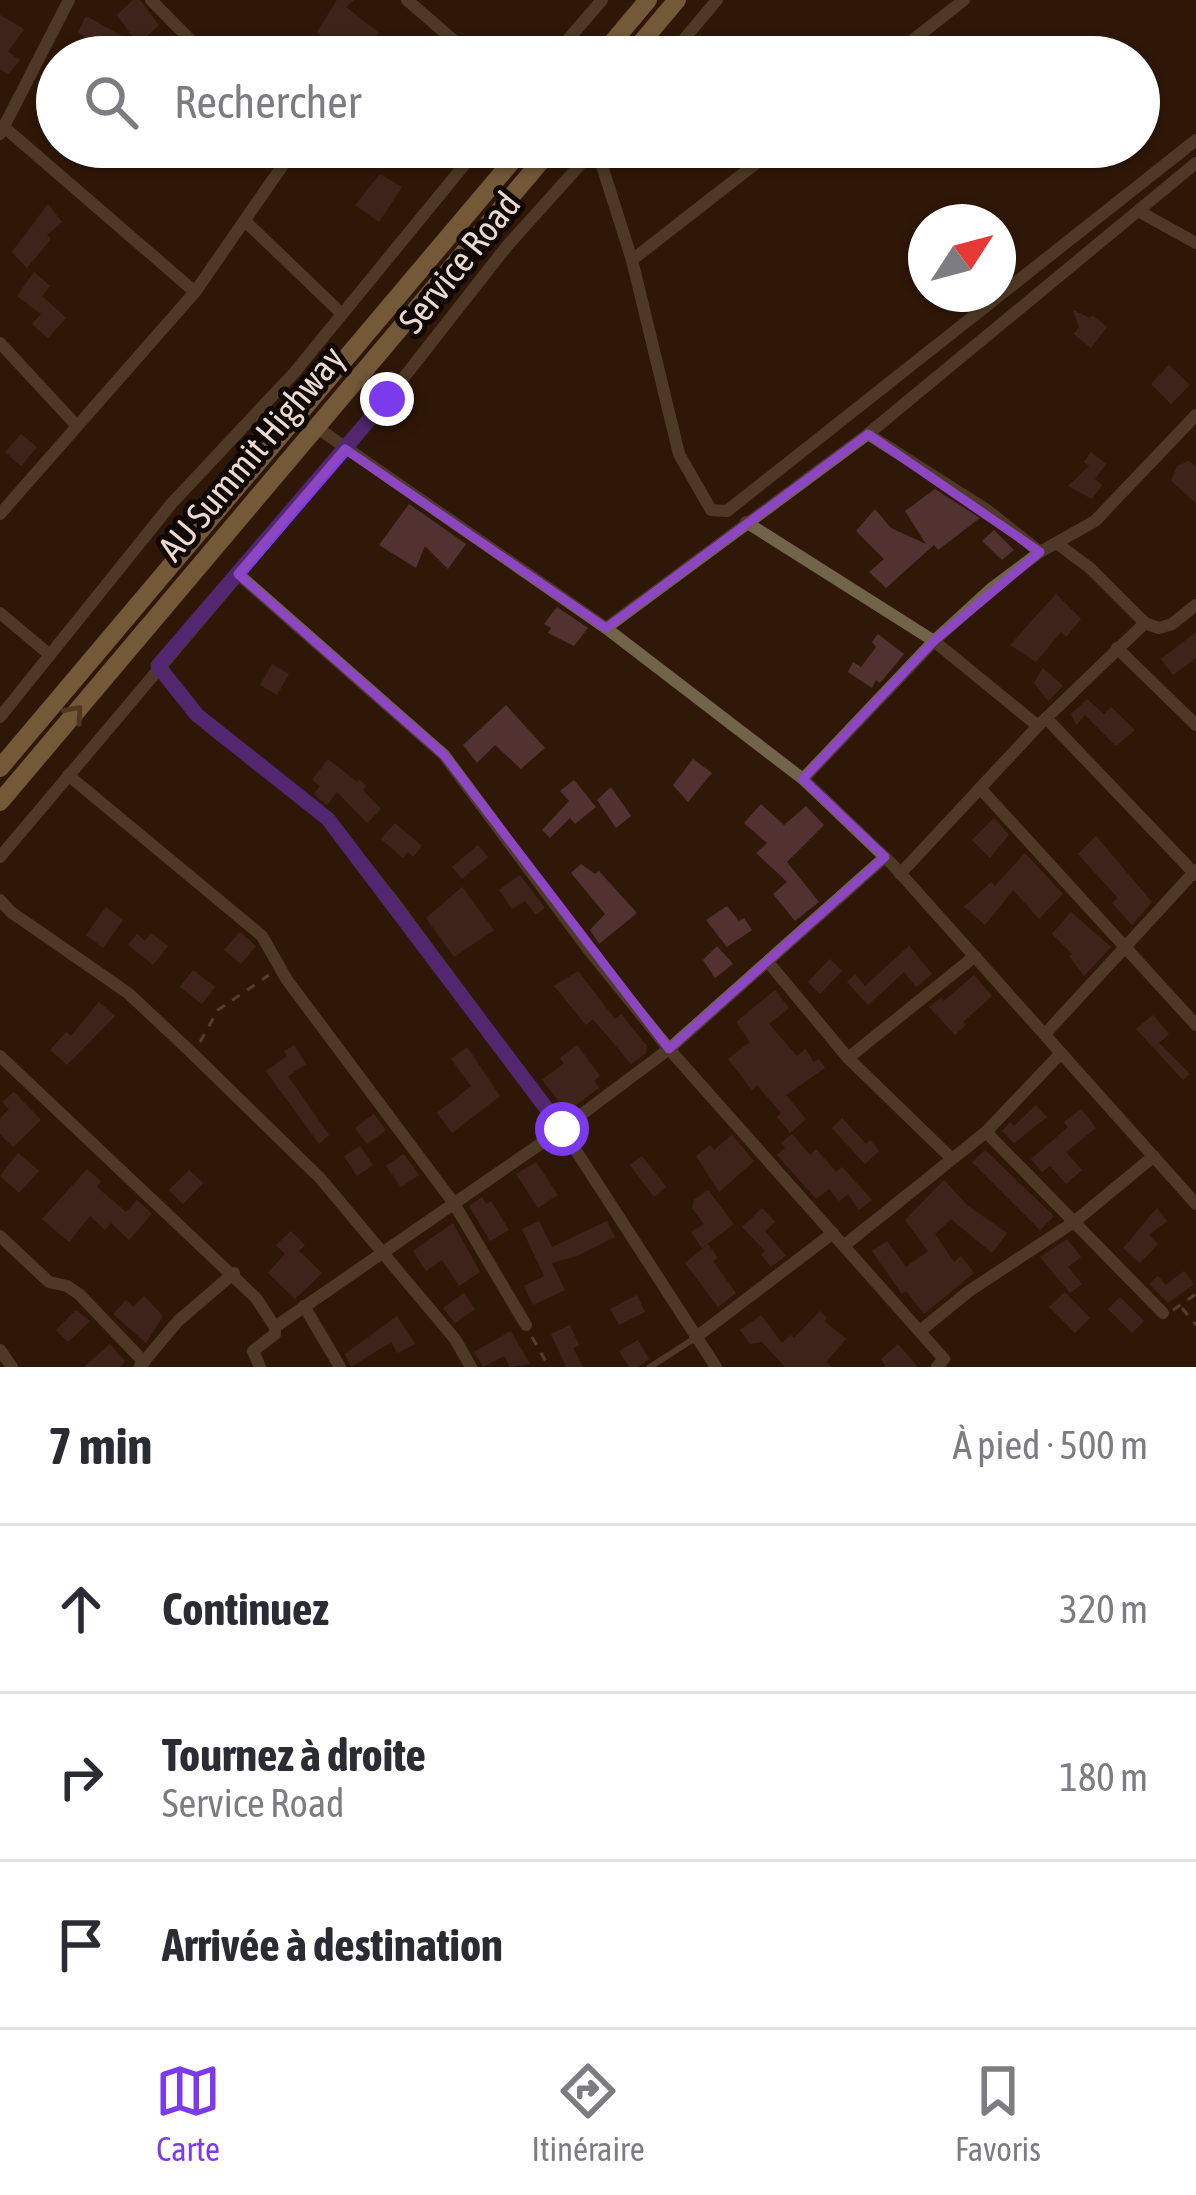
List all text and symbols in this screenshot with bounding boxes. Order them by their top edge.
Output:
search box [36,36,1160,168]
icon: search [78,69,144,135]
text: Rechercher [174,76,361,128]
street label: Service Road [390,183,528,341]
north arrow [908,204,1016,312]
street label: AU Summit Highway [149,337,353,569]
route end [360,372,414,426]
one-way arrow [61,704,83,726]
route start [535,1102,589,1156]
text: 7 min [48,1416,152,1475]
text: À pied · 500 m [953,1423,1148,1467]
icon: ahead [48,1576,114,1642]
text: Continuez [162,1583,329,1635]
text: 320 m [1060,1587,1148,1631]
text: Tournez à droite [162,1729,426,1781]
icon: right [48,1744,114,1810]
text: 180 m [1060,1755,1148,1799]
text: Service Road [162,1781,345,1825]
icon: arrive [48,1912,114,1978]
text: Arrivée à destination [162,1919,503,1971]
tab: Carte [155,2058,221,2168]
tab: Itinéraire [532,2058,645,2168]
tab: Favoris [955,2058,1041,2168]

